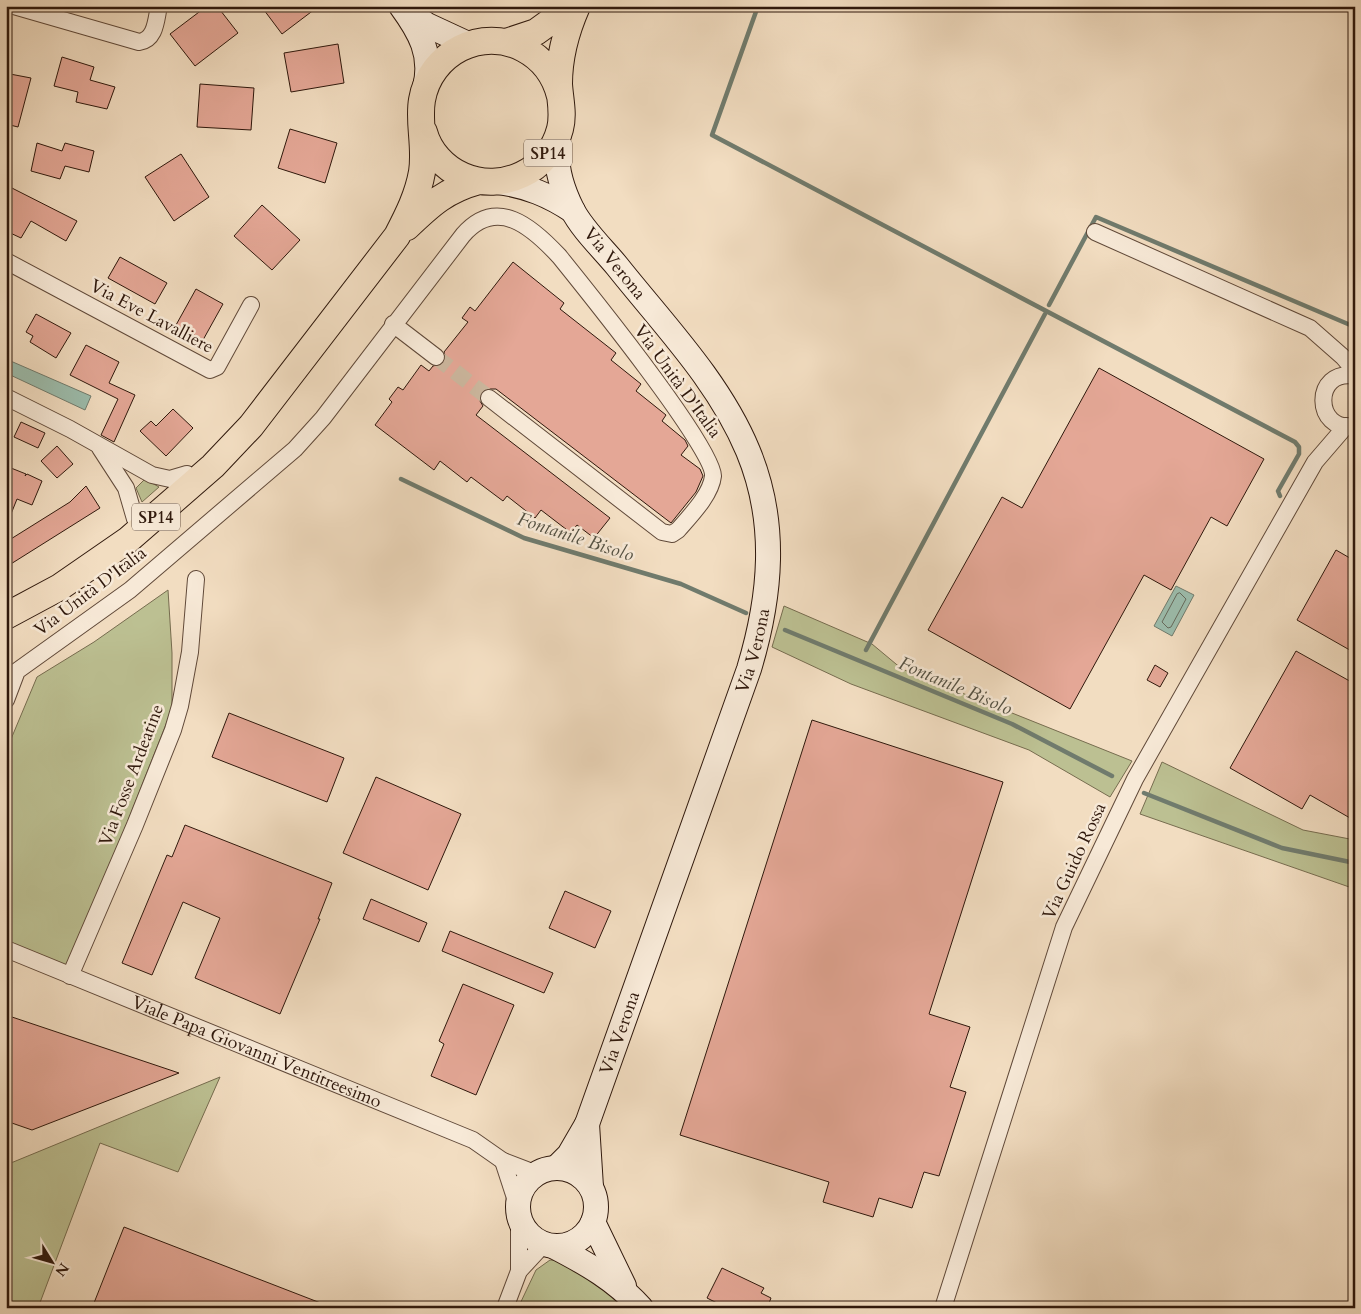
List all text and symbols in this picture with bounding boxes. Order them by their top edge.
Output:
road number: SP14 [524,140,572,167]
street label: Via Verona [578,222,652,305]
street label: Via Eve Lavalliere [85,273,218,360]
street label: Via Unità D'Italia [628,319,727,443]
road number: SP14 [132,504,180,530]
water label: Fontanile Bisolo [514,506,637,568]
street label: Via Unità D'Italia [29,541,152,642]
street label: Via Verona [729,606,776,696]
water label: Fontanile Bisolo [895,650,1017,722]
street label: Via Fosse Ardeatine [93,701,170,850]
street label: Via Guido Rossa [1036,799,1113,924]
street label: Via Verona [594,988,646,1078]
street label: Viale Papa Giovanni Ventitreesimo [128,990,386,1114]
north arrow [28,1236,78,1286]
text: N [51,1259,73,1280]

